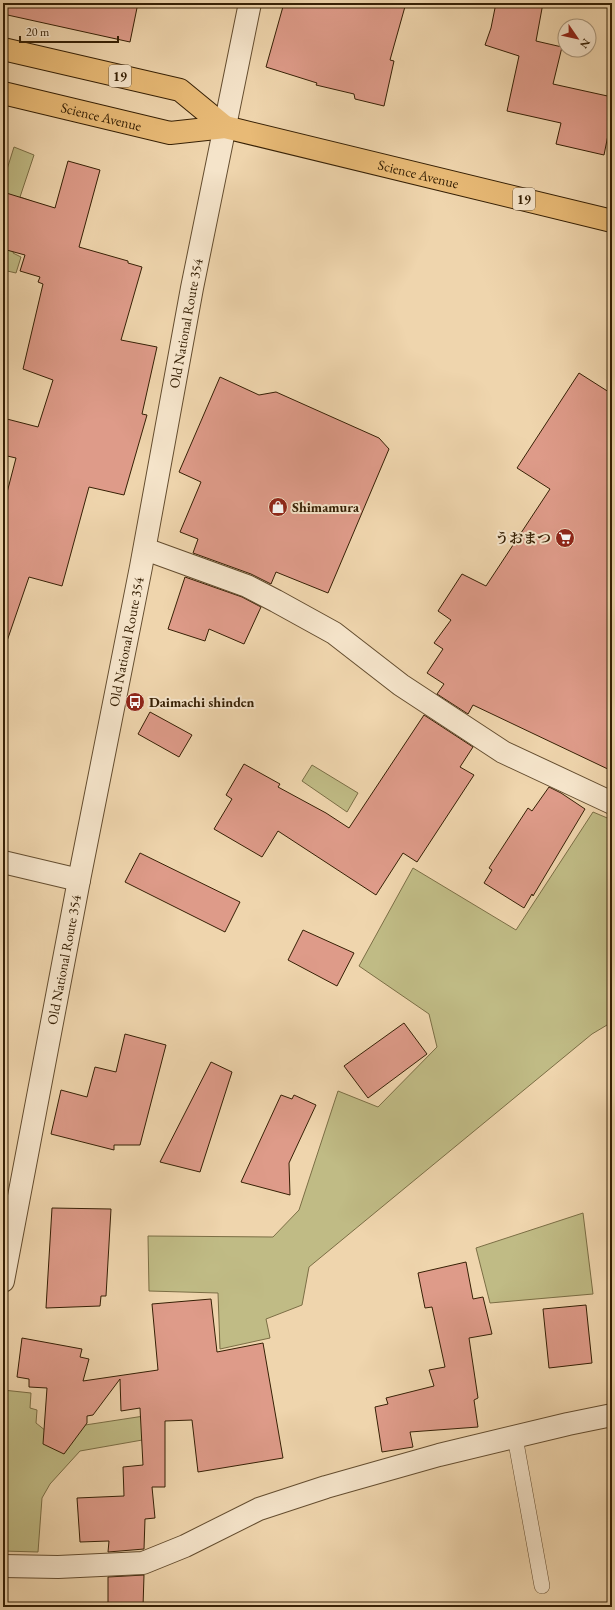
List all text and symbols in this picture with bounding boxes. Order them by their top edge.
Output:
scale bar [20,18,118,44]
north arrow [557,18,597,58]
text: 20 m [26,24,50,40]
text: N [577,36,594,51]
road number: 19 [109,65,131,87]
street label: Science Avenue [59,98,144,135]
street label: Science Avenue [376,155,461,193]
road number: 19 [513,188,535,210]
street label: Old National Route 354 [165,256,207,390]
shop icon: Shimamura [267,496,289,518]
place label: Shimamura [292,498,360,516]
supermarket icon: うおまつ [554,527,576,549]
place label: うおまつ [495,529,551,547]
street label: Old National Route 354 [105,575,148,708]
bus stop icon: Daimachi shinden [124,691,146,713]
place label: Daimachi shinden [149,693,255,711]
street label: Old National Route 354 [43,893,85,1026]

